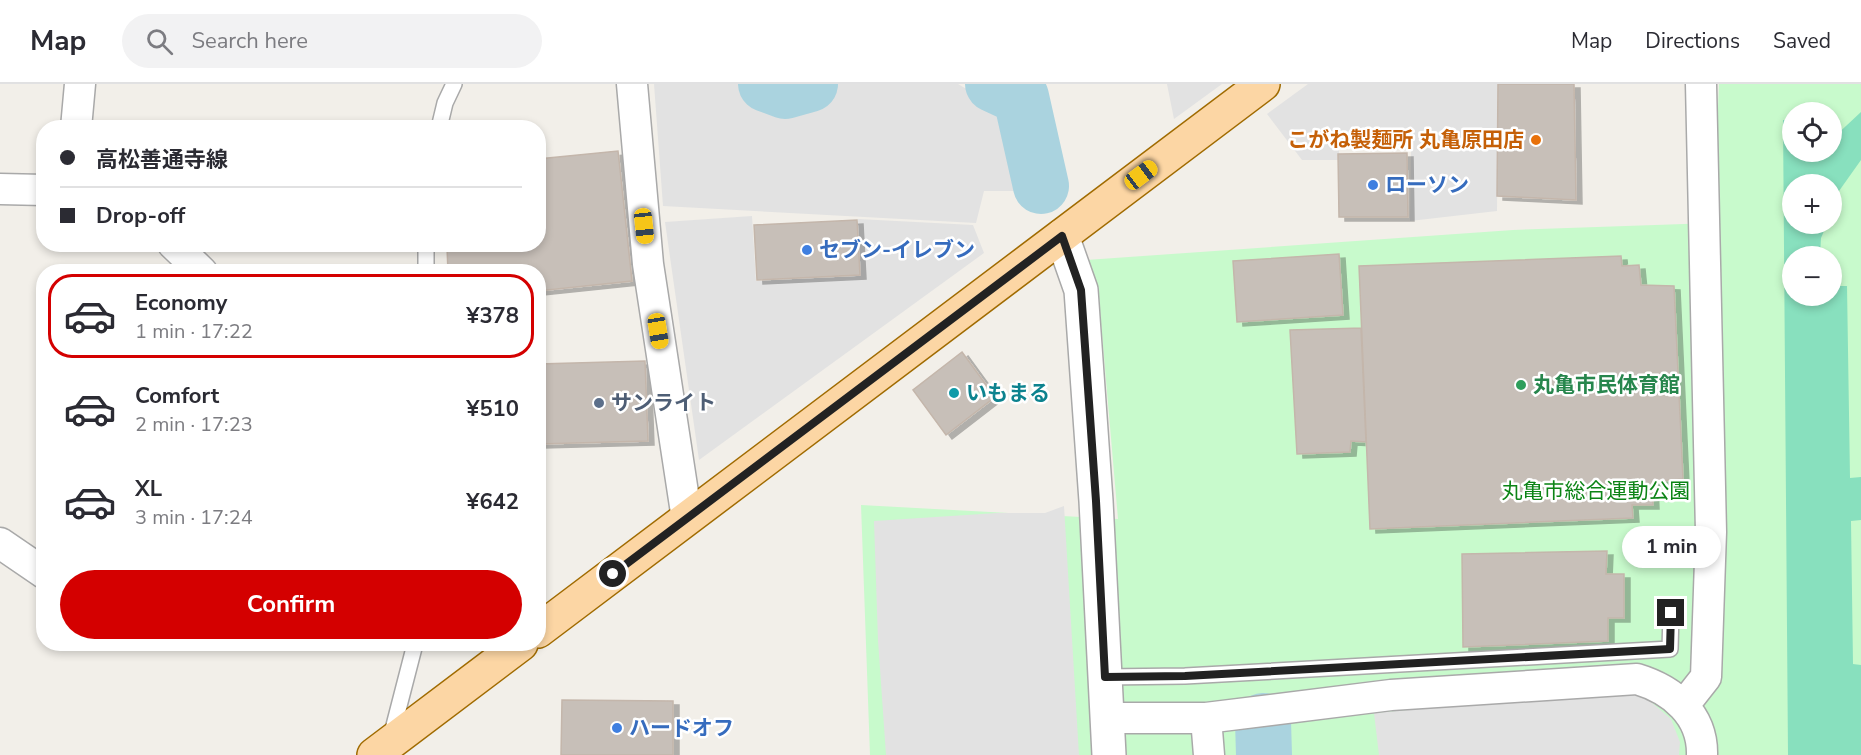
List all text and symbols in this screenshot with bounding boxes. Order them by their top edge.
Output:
search box [122,14,542,68]
text: Map [30,22,86,60]
icon: search [143,25,176,58]
text: Search here [191,26,308,56]
text: Map [1571,27,1612,55]
text: Directions [1645,27,1740,55]
text: Saved [1773,27,1831,55]
map controls [1782,102,1842,306]
button: locate [1782,102,1842,162]
place label: こがね製麺所 丸亀原田店 [1287,126,1524,154]
marker: こがね製麺所 丸亀原田店 [1529,133,1543,147]
text: 高松善通寺線 [96,145,228,175]
car [1121,157,1161,193]
place label: ローソン [1385,171,1469,199]
button: + [1782,174,1842,234]
marker: ローソン [1366,178,1380,192]
text: Drop-off [96,201,185,231]
car [633,207,655,245]
place label: セブン-イレブン [819,236,975,264]
marker: セブン-イレブン [800,243,814,257]
button: − [1782,246,1842,306]
text: Economy [135,288,227,318]
icon: car [63,289,117,343]
text: ¥378 [466,301,519,331]
car [646,312,670,350]
text: 1 min · 17:22 [135,318,253,345]
place label: 丸亀市民体育館 [1533,371,1680,399]
marker: 丸亀市民体育館 [1514,378,1528,392]
place label: いもまる [966,379,1050,407]
text: Comfort [135,381,219,411]
icon: car [63,382,117,436]
marker: いもまる [947,386,961,400]
place label: サンライト [611,389,716,417]
text: ¥510 [466,394,519,424]
marker: サンライト [592,396,606,410]
text: 2 min · 17:23 [135,411,253,438]
text: XL [135,474,162,504]
icon: car [63,475,117,529]
park label: 丸亀市総合運動公園 [1502,477,1691,505]
text: ¥642 [466,487,519,517]
text: 3 min · 17:24 [135,504,253,531]
callout: 1 min [1622,526,1720,568]
text: 1 min [1646,533,1697,560]
route start [599,560,626,587]
button: Confirm [60,570,522,639]
route end [1657,599,1684,626]
place label: ハードオフ [629,714,734,742]
marker: ハードオフ [610,721,624,735]

